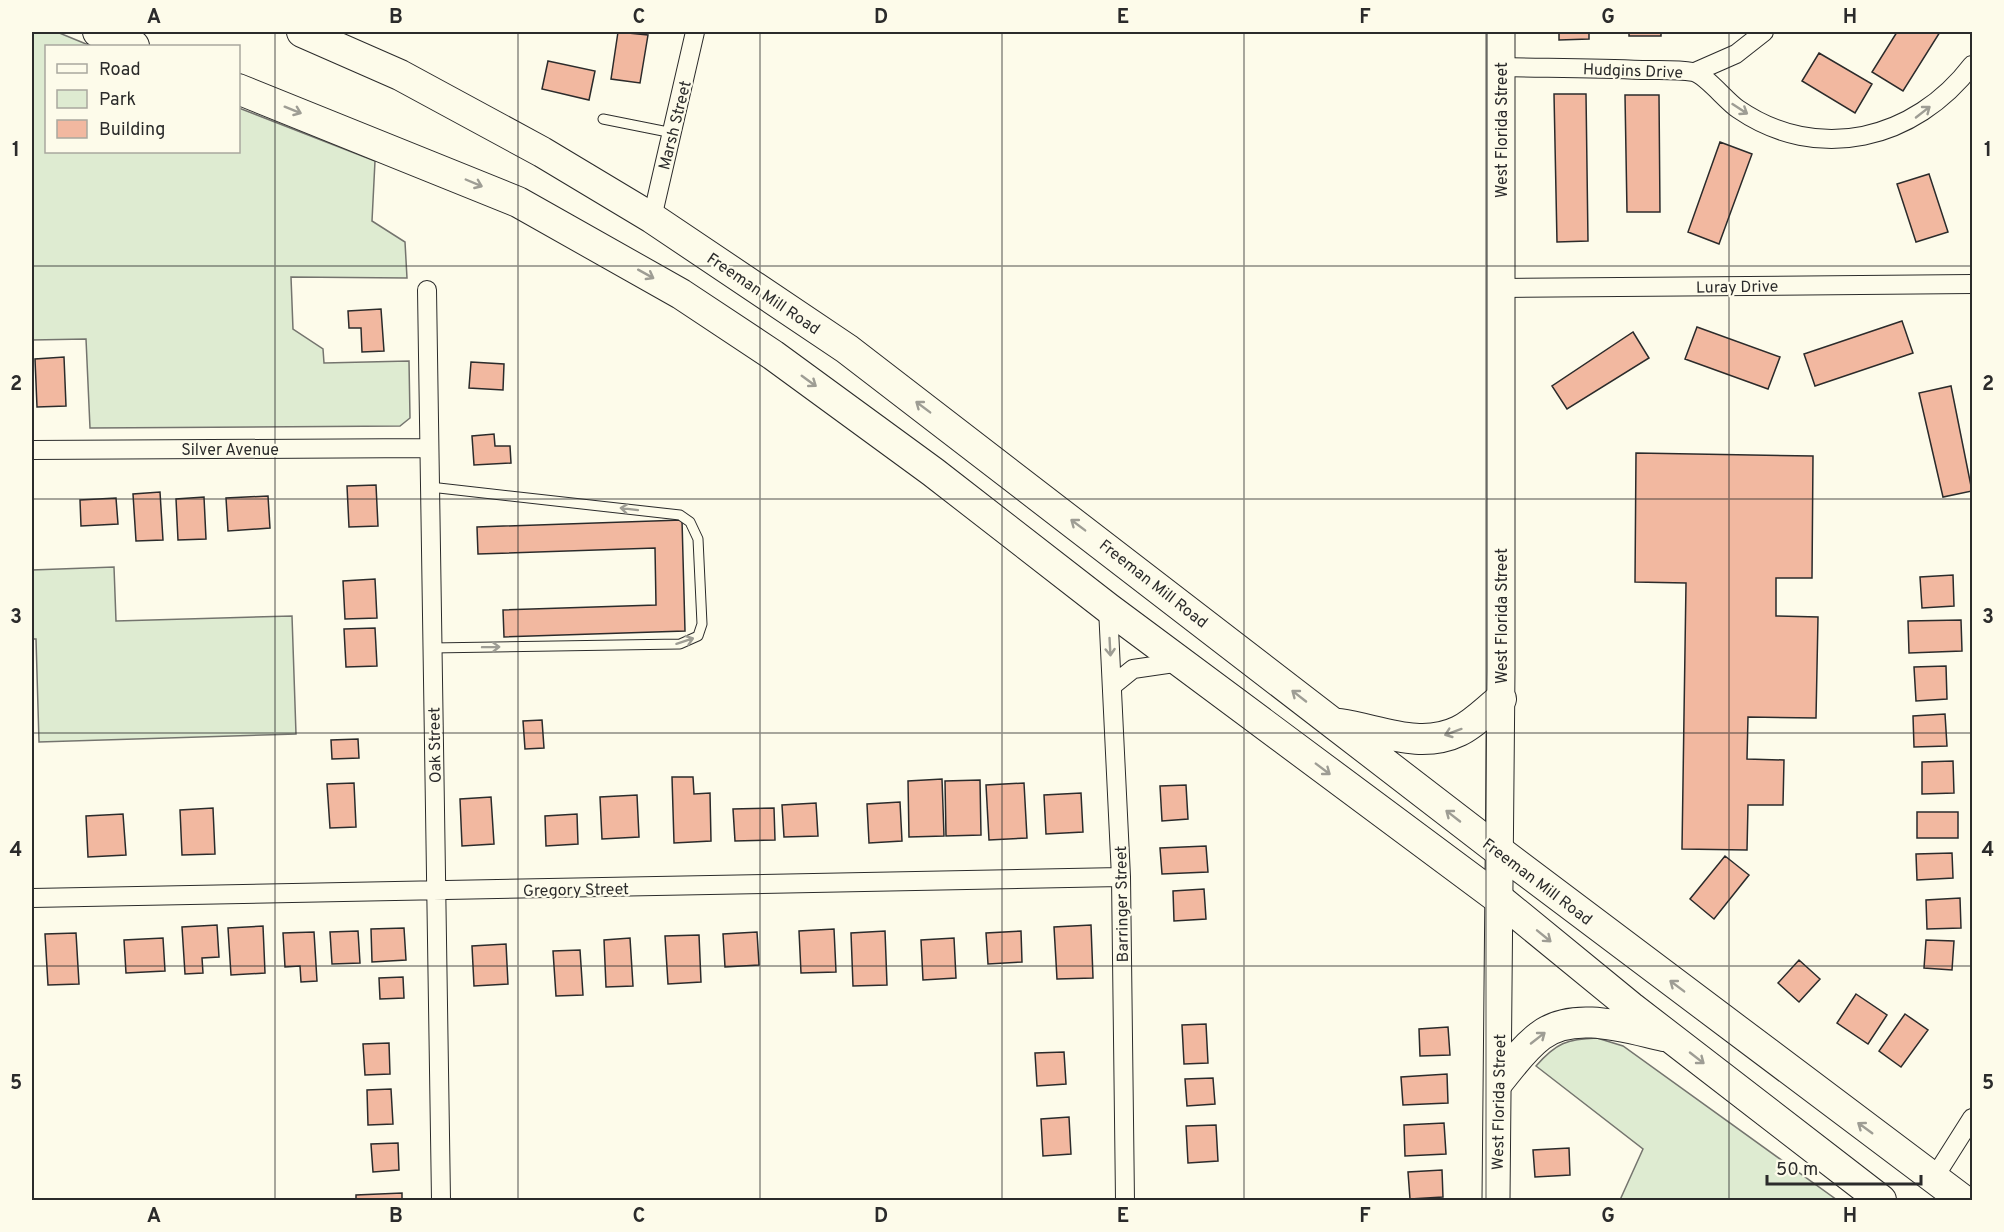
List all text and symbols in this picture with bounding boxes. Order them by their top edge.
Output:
text: A [147,5,161,31]
text: B [389,5,403,31]
text: C [633,5,645,31]
text: D [874,5,888,31]
text: E [1117,5,1129,31]
text: F [1359,5,1371,31]
text: G [1601,5,1615,31]
text: H [1843,5,1857,31]
legend [45,45,240,153]
text: Road [99,59,141,82]
street label: Hudgins Drive [1582,60,1683,84]
street label: West Florida Street [1493,62,1513,198]
street label: Marsh Street [655,79,697,172]
text: Park [99,89,136,112]
one-way arrow [1732,102,1749,115]
one-way arrow [283,105,302,116]
one-way arrow [1915,105,1931,118]
text: Building [99,119,165,142]
text: 1 [12,138,20,164]
text: 1 [1984,138,1992,164]
one-way arrow [464,178,482,189]
street label: Freeman Mill Road [702,249,823,340]
one-way arrow [637,269,654,281]
street label: Luray Drive [1696,277,1778,299]
text: 2 [10,372,22,398]
text: 2 [1982,372,1994,398]
one-way arrow [800,375,816,387]
one-way arrow [916,400,932,413]
street label: Silver Avenue [181,441,279,461]
one-way arrow [619,503,639,514]
one-way arrow [1071,519,1087,531]
street label: Freeman Mill Road [1094,536,1211,633]
street label: West Florida Street [1493,548,1513,684]
text: 3 [10,605,22,631]
text: 3 [1982,605,1994,631]
one-way arrow [675,635,694,646]
one-way arrow [1105,637,1116,657]
one-way arrow [480,641,500,653]
one-way arrow [1291,689,1307,702]
street label: Oak Street [425,707,447,783]
one-way arrow [1444,728,1462,739]
one-way arrow [1315,762,1331,775]
one-way arrow [1445,809,1461,822]
street label: Freeman Mill Road [1478,835,1596,930]
text: 4 [10,838,22,864]
text: 4 [1982,838,1994,864]
street label: Barringer Street [1112,846,1134,962]
street label: Gregory Street [523,880,629,902]
one-way arrow [1536,930,1552,943]
one-way arrow [1669,980,1685,992]
one-way arrow [1530,1032,1546,1045]
street label: West Florida Street [1489,1034,1511,1170]
one-way arrow [1688,1052,1704,1065]
text: 5 [10,1071,22,1097]
text: 5 [1982,1071,1994,1097]
one-way arrow [1858,1122,1874,1134]
scale bar [1767,1148,1922,1186]
text: 50 m [1776,1159,1818,1182]
text: A [147,1204,161,1230]
text: B [389,1204,403,1230]
text: C [633,1204,645,1230]
text: D [874,1204,888,1230]
text: E [1117,1204,1129,1230]
text: F [1359,1204,1371,1230]
text: G [1601,1204,1615,1230]
text: H [1843,1204,1857,1230]

